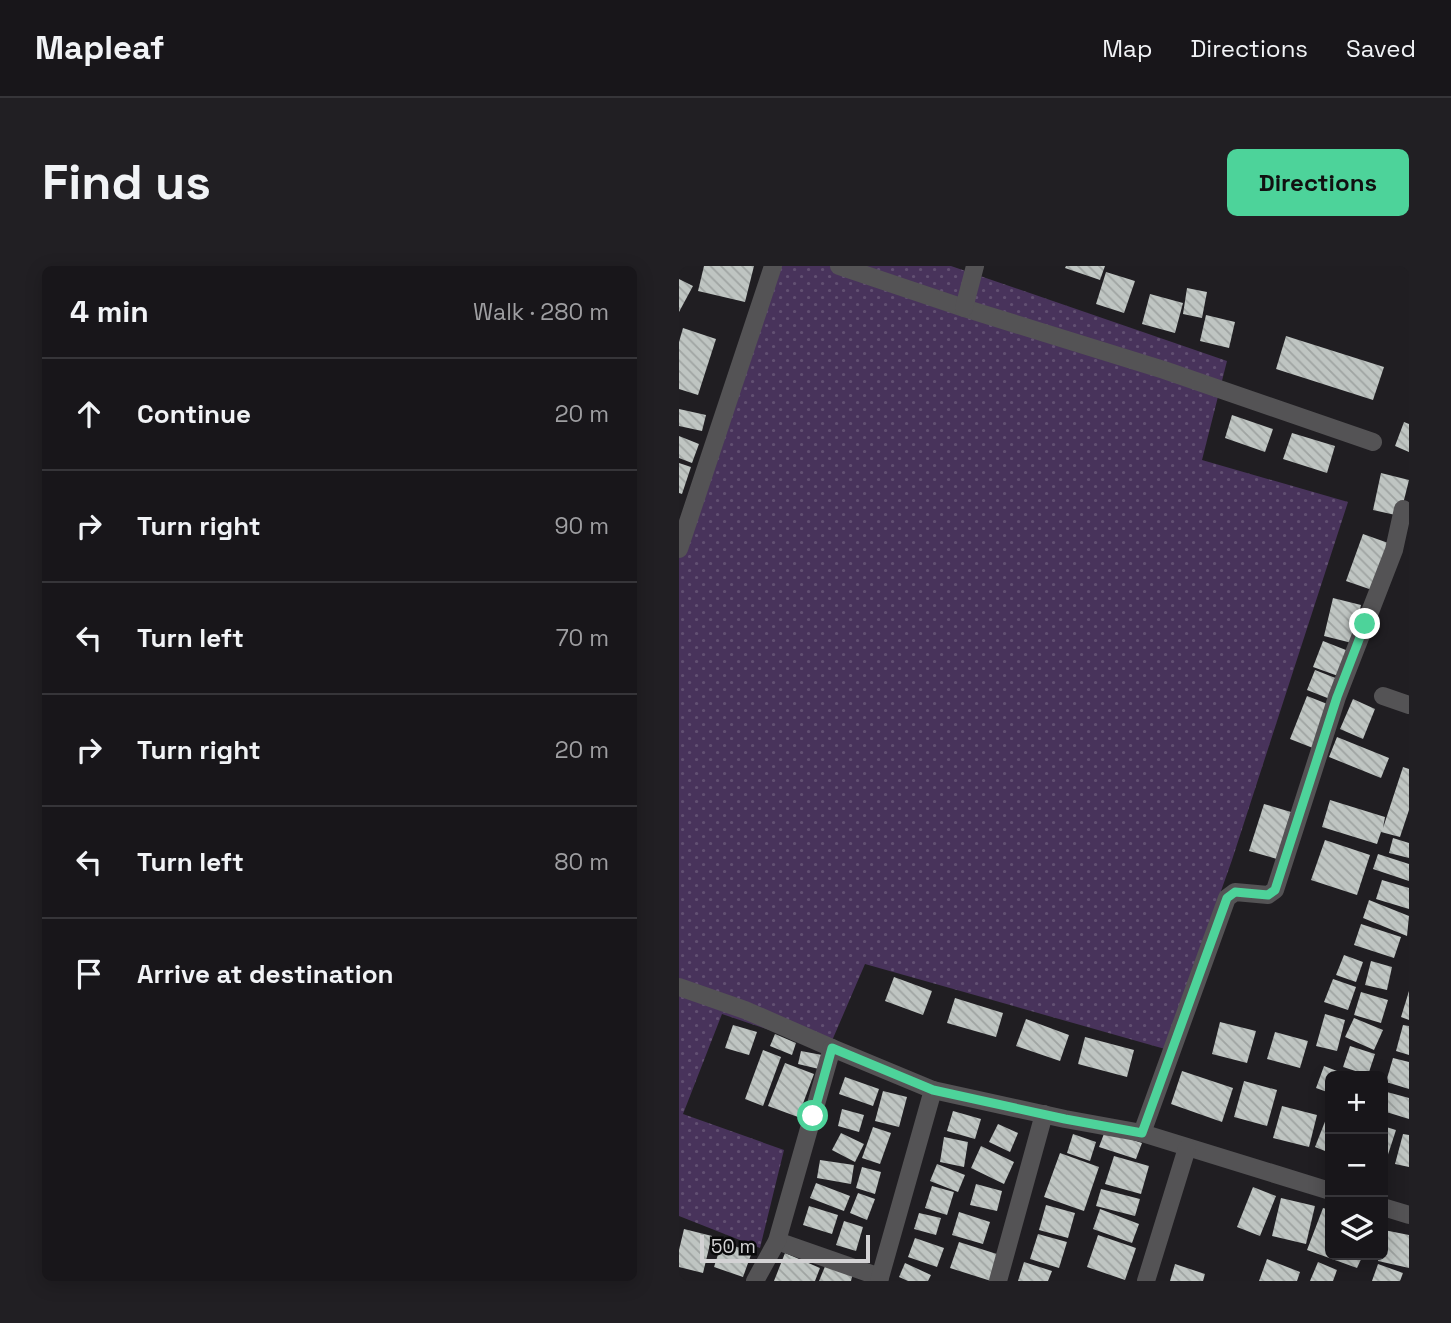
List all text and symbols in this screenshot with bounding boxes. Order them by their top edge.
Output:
text: Mapleaf [35,27,164,69]
text: Map [1102,33,1152,64]
text: Directions [1190,33,1308,64]
text: Saved [1346,33,1416,64]
button: Directions [1227,149,1409,216]
text: Find us [42,151,211,213]
text: 4 min [70,292,149,331]
text: Walk · 280 m [473,297,609,327]
icon: ahead [70,395,108,433]
text: Continue [137,397,251,431]
text: 20 m [555,399,609,429]
icon: right [70,507,108,545]
text: Turn right [137,509,261,543]
text: 90 m [554,511,609,541]
route end [1349,608,1380,639]
icon: left [70,619,108,657]
text: Turn left [137,621,244,655]
text: 70 m [556,623,609,653]
icon: right [70,731,108,769]
text: Turn right [137,733,261,767]
text: 20 m [555,735,609,765]
icon: left [70,843,108,881]
text: Turn left [137,845,244,879]
text: 80 m [554,847,609,877]
icon: arrive [70,955,108,993]
text: Arrive at destination [137,957,394,991]
map controls [1325,1071,1388,1260]
button: + [1325,1071,1388,1134]
route start [797,1100,828,1131]
button: − [1325,1134,1388,1197]
button: layers [1325,1197,1388,1260]
scale bar [700,1232,870,1264]
text: 50 m [711,1234,756,1259]

